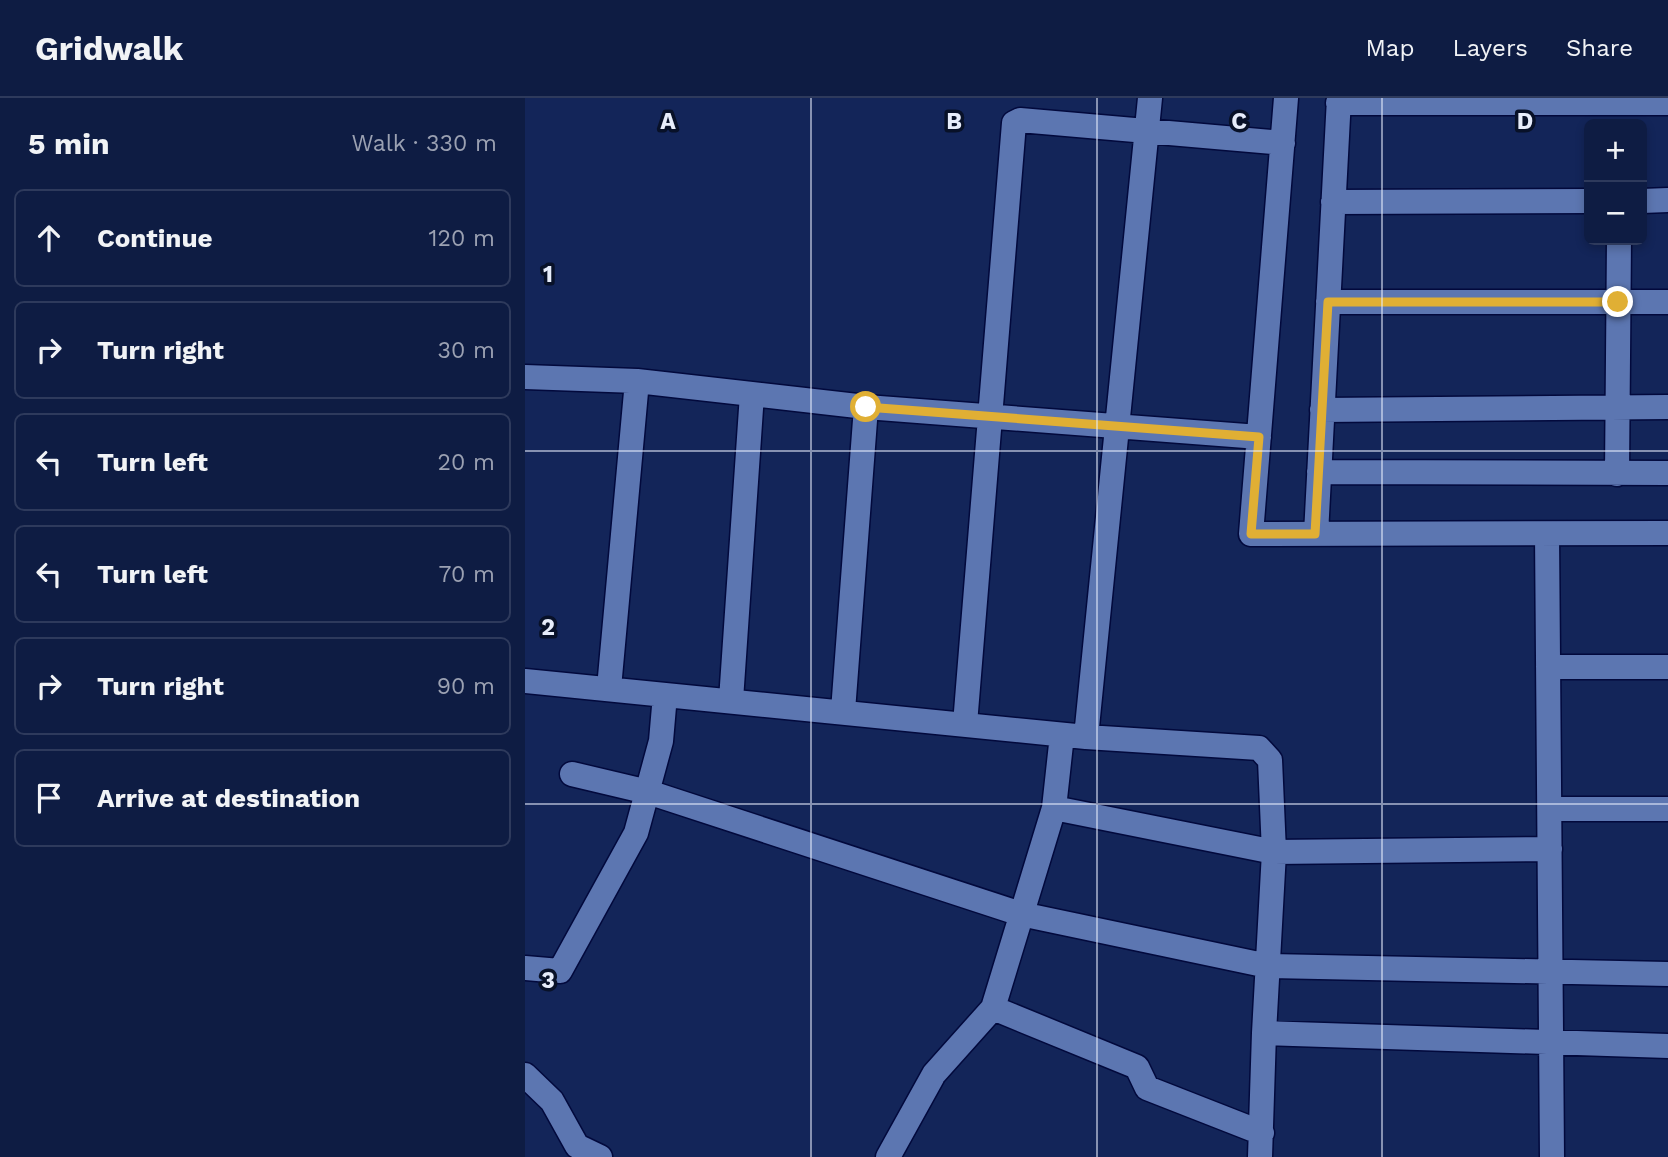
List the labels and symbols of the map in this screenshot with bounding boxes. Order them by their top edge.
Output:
text: A [660,108,676,135]
text: B [946,108,962,135]
text: C [1231,108,1247,135]
text: D [1517,108,1533,135]
text: 1 [543,261,553,288]
route end [1602,286,1633,317]
route start [850,391,881,422]
text: 2 [541,614,555,641]
text: 3 [541,967,555,994]

